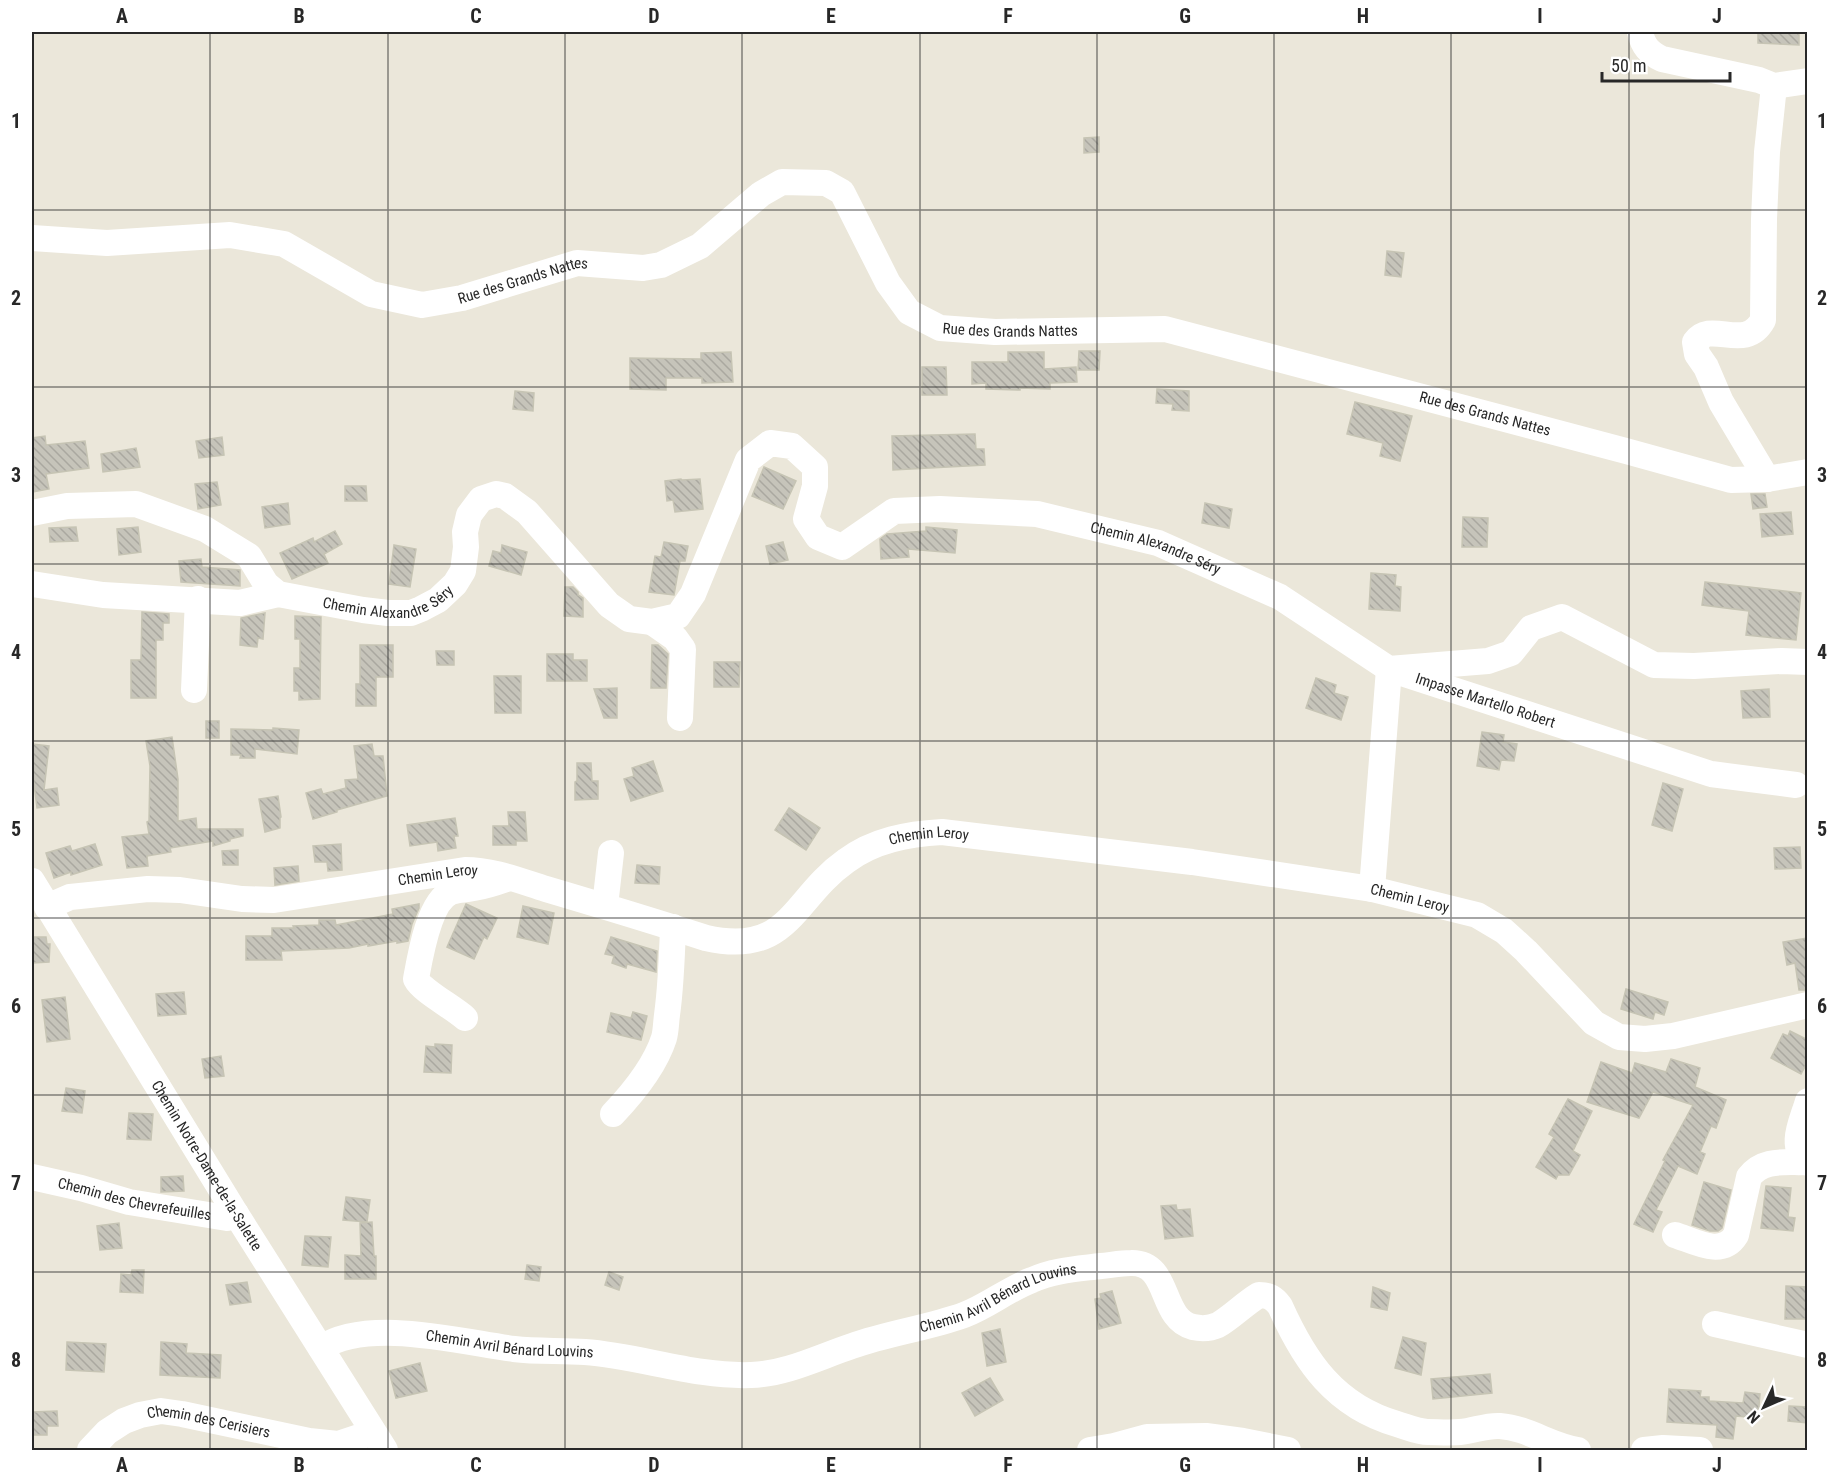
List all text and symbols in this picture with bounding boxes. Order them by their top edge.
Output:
text: A [116,4,128,28]
text: B [293,4,305,28]
text: C [470,4,482,28]
text: D [648,4,660,28]
text: E [826,4,836,28]
text: F [1003,4,1013,28]
text: G [1179,4,1191,28]
text: H [1357,4,1369,28]
text: I [1537,4,1543,28]
text: J [1712,4,1722,28]
scale bar [1602,45,1730,83]
text: 50 m [1611,55,1646,76]
text: 1 [11,109,21,133]
text: 1 [1817,109,1827,133]
street label: Rue des Grands Nattes [456,254,589,308]
text: 2 [11,286,21,310]
text: 2 [1817,286,1827,310]
street label: Rue des Grands Nattes [942,319,1078,341]
street label: Rue des Grands Nattes [1417,388,1553,440]
text: 3 [11,463,21,487]
text: 3 [1817,463,1827,487]
street label: Chemin Alexandre Séry [1089,518,1223,579]
street label: Chemin Alexandre Séry [321,581,457,622]
text: 4 [11,640,21,664]
text: 4 [1817,640,1827,664]
street label: Impasse Martello Robert [1413,669,1558,732]
text: 5 [11,817,21,841]
text: 5 [1817,817,1827,841]
street label: Chemin Leroy [887,823,970,849]
street label: Chemin Leroy [397,861,479,889]
street label: Chemin Leroy [1368,880,1451,917]
text: 6 [11,994,21,1018]
text: 6 [1817,994,1827,1018]
street label: Chemin Notre-Dame-de-la-Salette [147,1077,266,1254]
text: 7 [11,1171,21,1195]
text: 7 [1817,1171,1827,1195]
street label: Chemin des Chevrefeuilles [56,1174,213,1224]
street label: Chemin Avril Bénard Louvins [918,1260,1078,1336]
street label: Chemin Avril Bénard Louvins [425,1326,594,1362]
text: 8 [11,1348,21,1372]
text: 8 [1817,1348,1827,1372]
north arrow [1734,1377,1794,1437]
street label: Chemin des Cerisiers [145,1402,272,1442]
text: N [1743,1407,1764,1427]
text: A [116,1453,128,1477]
text: B [293,1453,305,1477]
text: C [470,1453,482,1477]
text: D [648,1453,660,1477]
text: E [826,1453,836,1477]
text: F [1003,1453,1013,1477]
text: G [1179,1453,1191,1477]
text: H [1357,1453,1369,1477]
text: I [1537,1453,1543,1477]
text: J [1712,1453,1722,1477]

